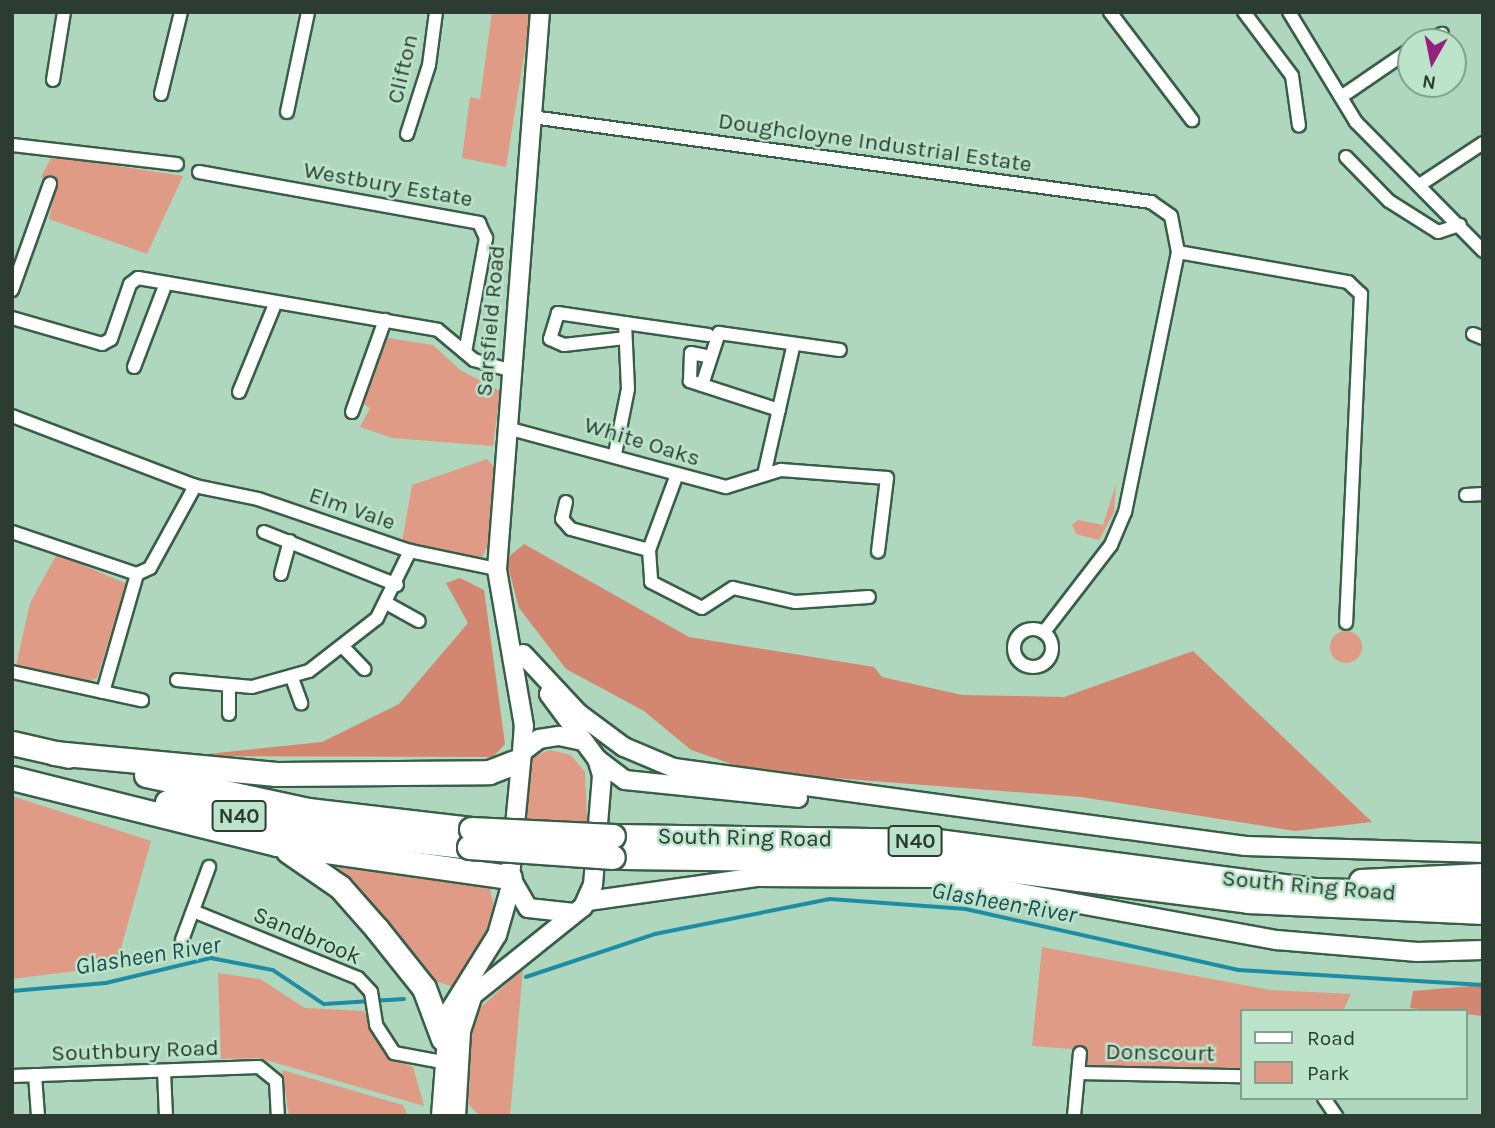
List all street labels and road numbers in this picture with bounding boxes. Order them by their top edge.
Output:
street label: Clifton [382,32,424,106]
street label: Doughcloyne Industrial Estate [716,107,1034,179]
street label: Westbury Estate [301,157,475,213]
street label: Sarsfield Road [471,244,511,398]
street label: White Oaks [581,411,703,473]
street label: Elm Vale [305,481,399,537]
road number: N40 [211,798,267,834]
street label: South Ring Road [657,823,833,853]
road number: N40 [887,824,943,858]
street label: South Ring Road [1221,865,1397,907]
street label: Sandbrook [249,901,365,971]
street label: Southbury Road [51,1034,219,1068]
street label: Donscourt [1105,1038,1215,1068]

